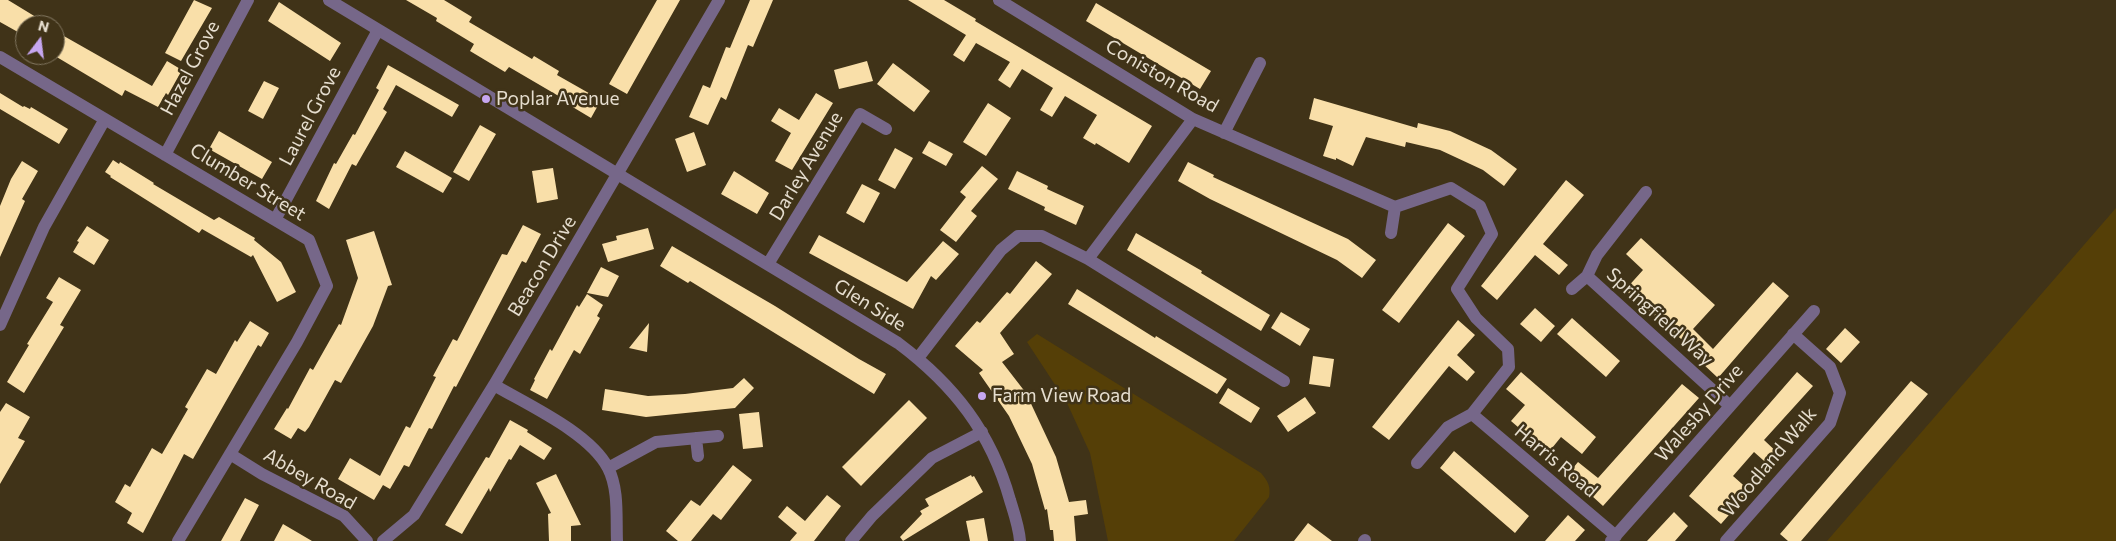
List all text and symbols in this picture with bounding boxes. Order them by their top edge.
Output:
north arrow [15,15,65,65]
text: N [36,16,51,36]
street label: Hazel Grove [156,17,224,119]
street label: Coniston Road [1101,34,1223,118]
street label: Laurel Grove [274,63,346,169]
place label: Poplar Avenue [496,88,620,110]
marker: Poplar Avenue [480,93,492,105]
street label: Darley Avenue [765,107,847,225]
street label: Clumber Street [186,138,310,226]
street label: Beacon Drive [503,212,581,320]
street label: Springfield Way [1602,263,1718,371]
street label: Glen Side [830,274,910,336]
street label: Walesby Drive [1650,359,1748,467]
place label: Farm View Road [992,385,1131,407]
marker: Farm View Road [976,390,988,402]
street label: Woodland Walk [1717,403,1821,521]
street label: Harris Road [1510,420,1602,502]
street label: Abbey Road [260,443,360,515]

